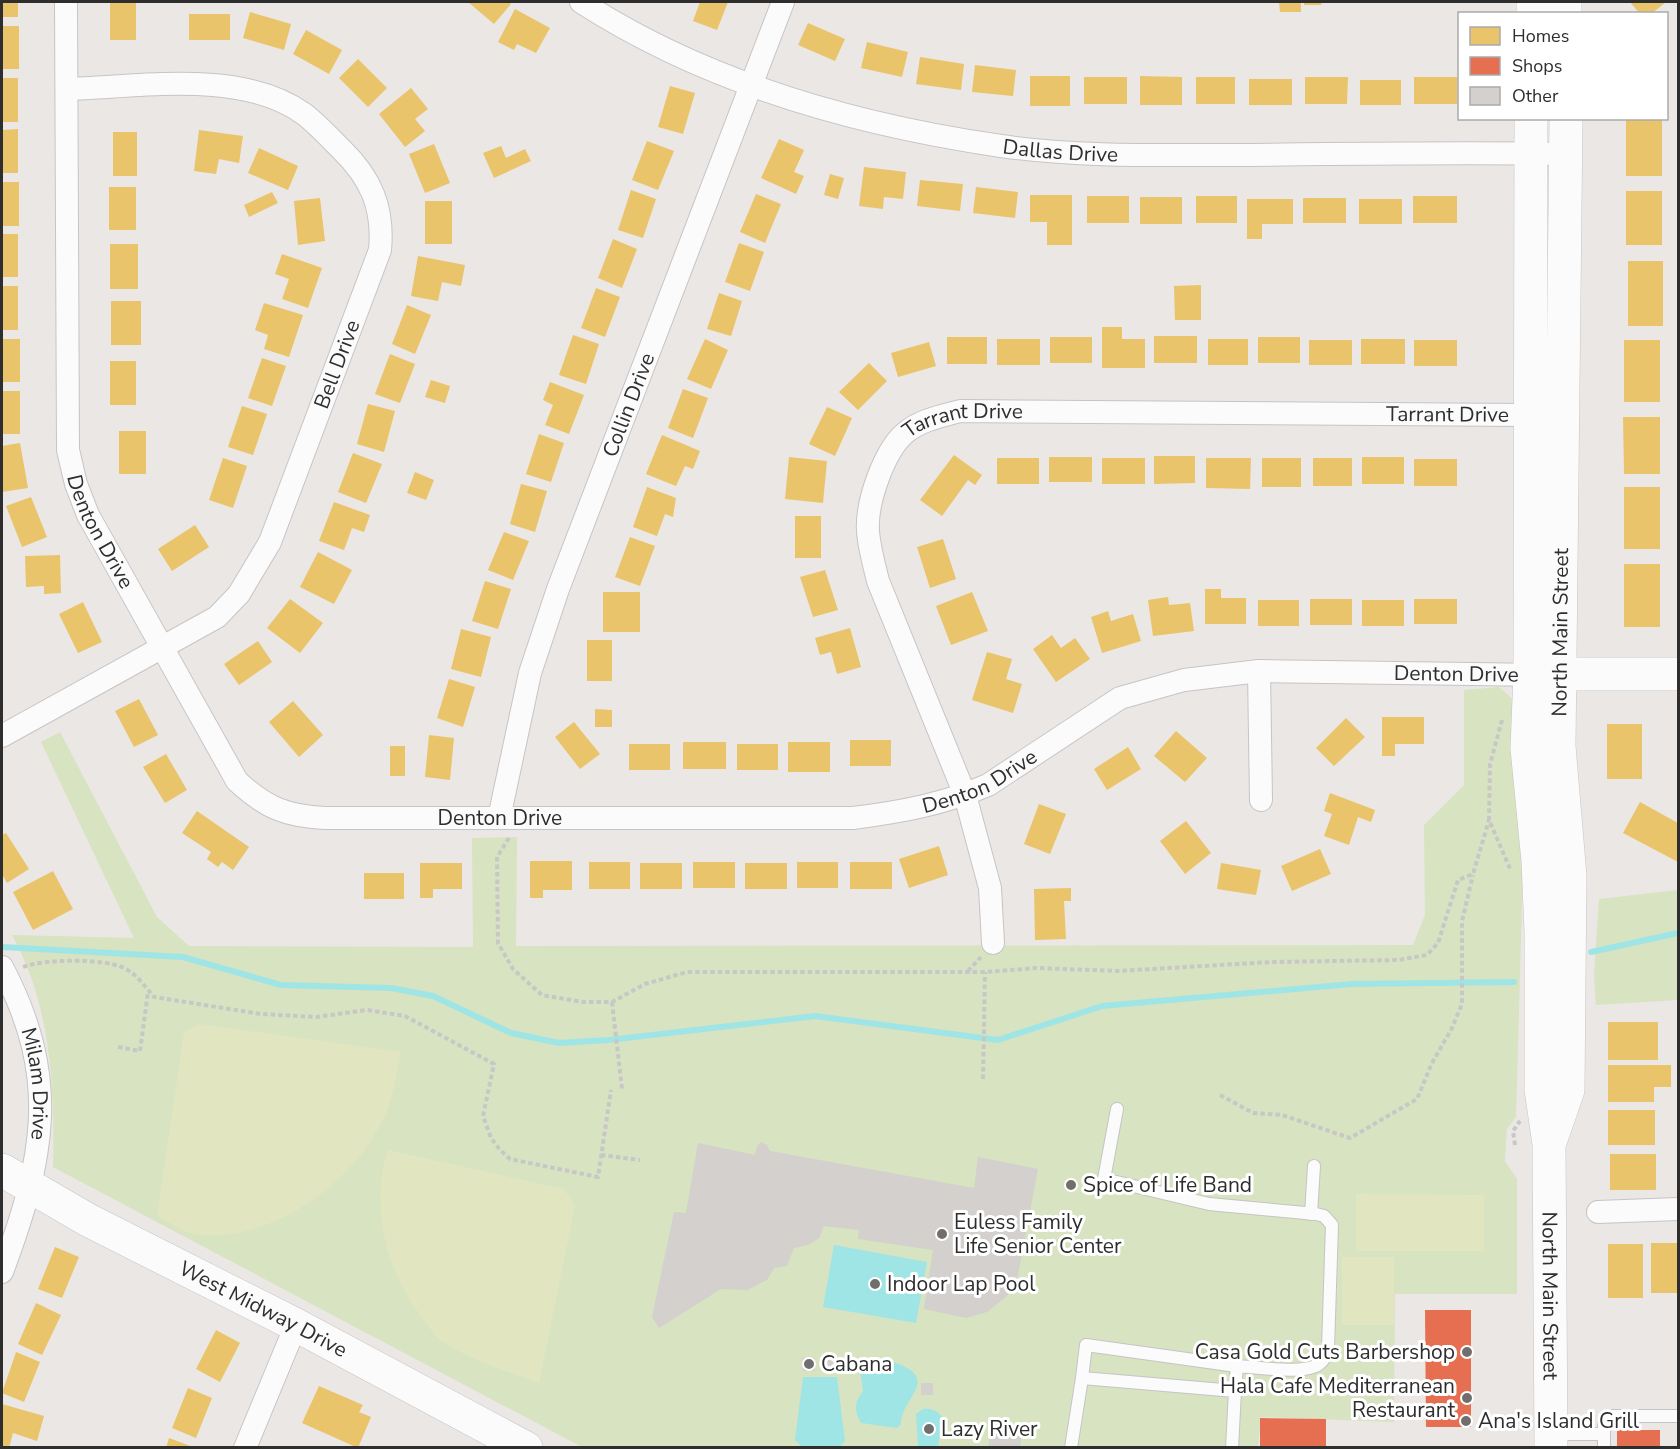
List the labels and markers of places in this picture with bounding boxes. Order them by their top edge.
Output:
place label: Spice of Life Band [1083,1171,1252,1199]
marker: Spice of Life Band [1064,1178,1078,1192]
place label: Euless Family Life Senior Center [954,1208,1122,1260]
marker: Euless Family Life Senior Center [935,1227,949,1241]
place label: Indoor Lap Pool [887,1270,1036,1298]
marker: Indoor Lap Pool [868,1277,882,1291]
place label: Casa Gold Cuts Barbershop [1195,1338,1455,1366]
marker: Casa Gold Cuts Barbershop [1460,1345,1474,1359]
place label: Cabana [821,1350,892,1378]
marker: Cabana [802,1357,816,1371]
place label: Hala Cafe Mediterranean Restaurant [1220,1372,1456,1424]
marker: Hala Cafe Mediterranean Restaurant [1460,1391,1474,1405]
place label: Ana's Island Grill [1478,1407,1640,1435]
marker: Ana's Island Grill [1459,1414,1473,1428]
place label: Lazy River [941,1415,1038,1443]
marker: Lazy River [922,1422,936,1436]

